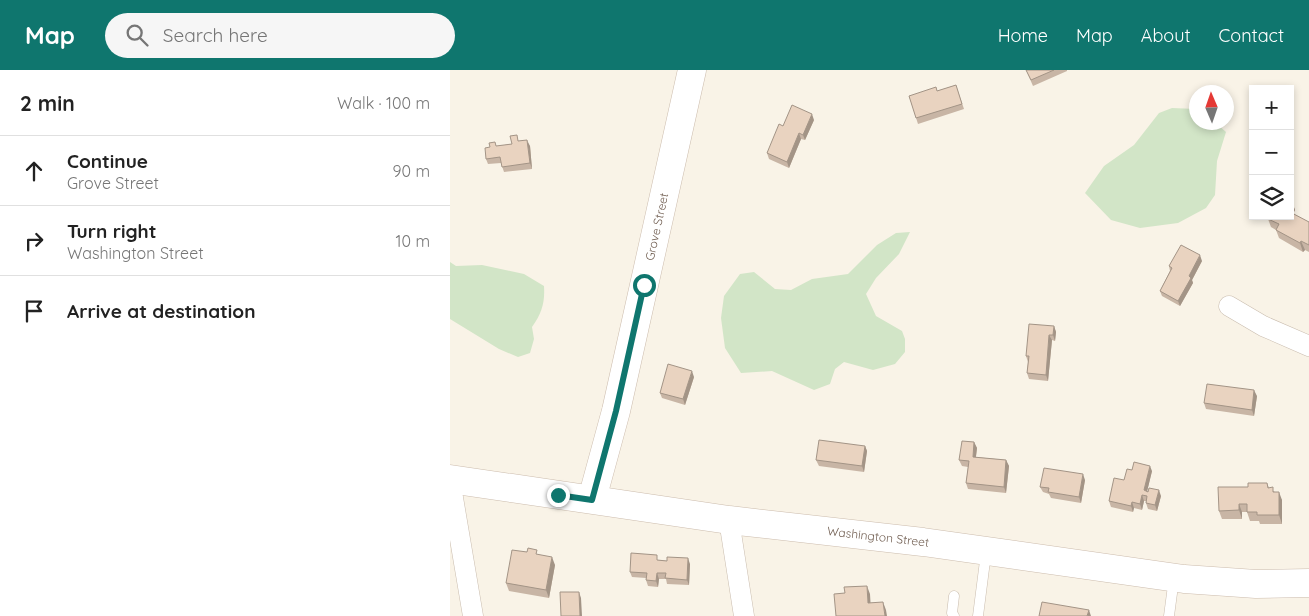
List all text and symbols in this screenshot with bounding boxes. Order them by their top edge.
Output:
search box [105,13,455,58]
text: Map [25,20,75,50]
icon: search [123,21,151,49]
text: Search here [163,23,268,47]
text: Home [998,24,1048,47]
text: Map [1076,24,1113,47]
text: About [1141,24,1191,47]
text: Contact [1219,24,1284,47]
north arrow [1189,85,1234,130]
map controls [1249,85,1294,220]
button: + [1249,85,1294,130]
text: 2 min [20,90,75,116]
text: Walk · 100 m [337,93,430,113]
button: − [1249,130,1294,175]
text: Continue [67,149,148,173]
icon: ahead [20,157,48,185]
text: 90 m [393,161,430,181]
text: Grove Street [67,173,159,193]
button: layers [1249,175,1294,220]
street label: Grove Street [642,191,671,262]
text: Turn right [67,219,156,243]
icon: right [20,227,48,255]
text: 10 m [396,231,430,251]
text: Washington Street [67,243,204,263]
route start [633,274,656,297]
icon: arrive [20,297,48,325]
text: Arrive at destination [67,299,256,323]
route end [547,484,570,507]
street label: Washington Street [826,523,930,550]

